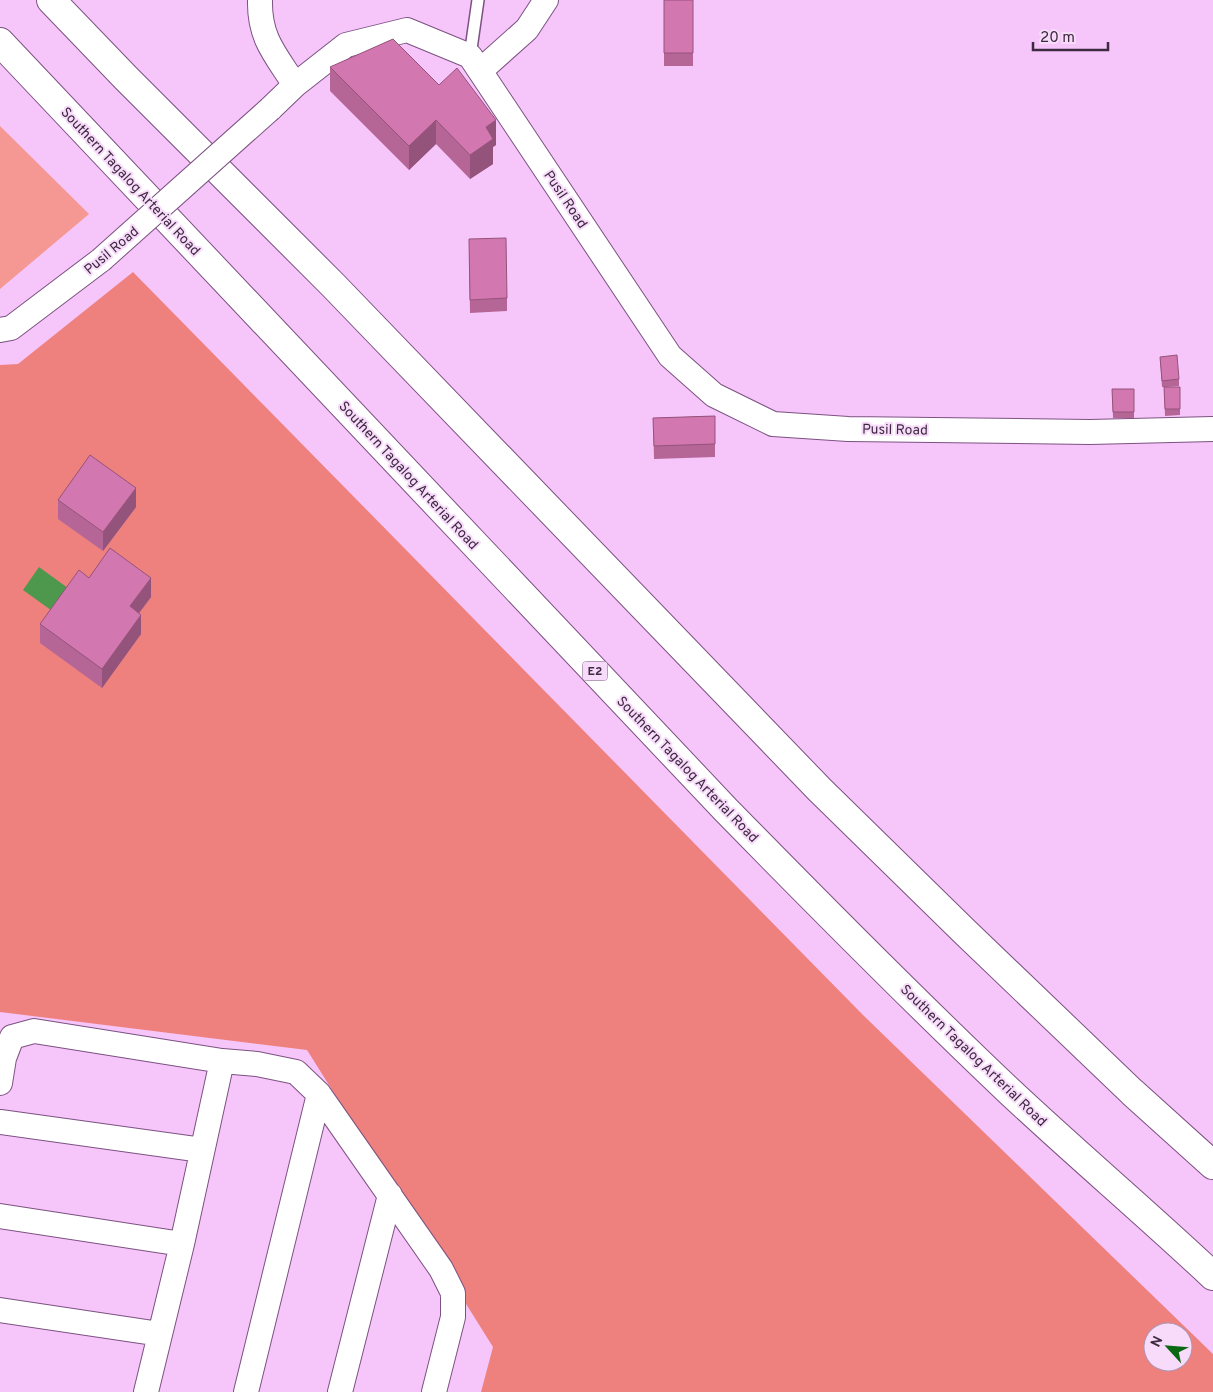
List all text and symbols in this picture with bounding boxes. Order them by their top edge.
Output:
scale bar [1033,20,1108,52]
text: 20 m [1040,29,1075,48]
street label: Southern Tagalog Arterial Road [57,104,203,260]
street label: Pusil Road [539,168,590,232]
street label: Pusil Road [81,223,143,279]
street label: Southern Tagalog Arterial Road [335,398,481,554]
street label: Pusil Road [862,421,928,440]
road number: E2 [582,661,608,680]
street label: Southern Tagalog Arterial Road [612,693,761,847]
street label: Southern Tagalog Arterial Road [896,982,1050,1131]
north arrow [1143,1322,1193,1372]
text: N [1148,1334,1168,1350]

